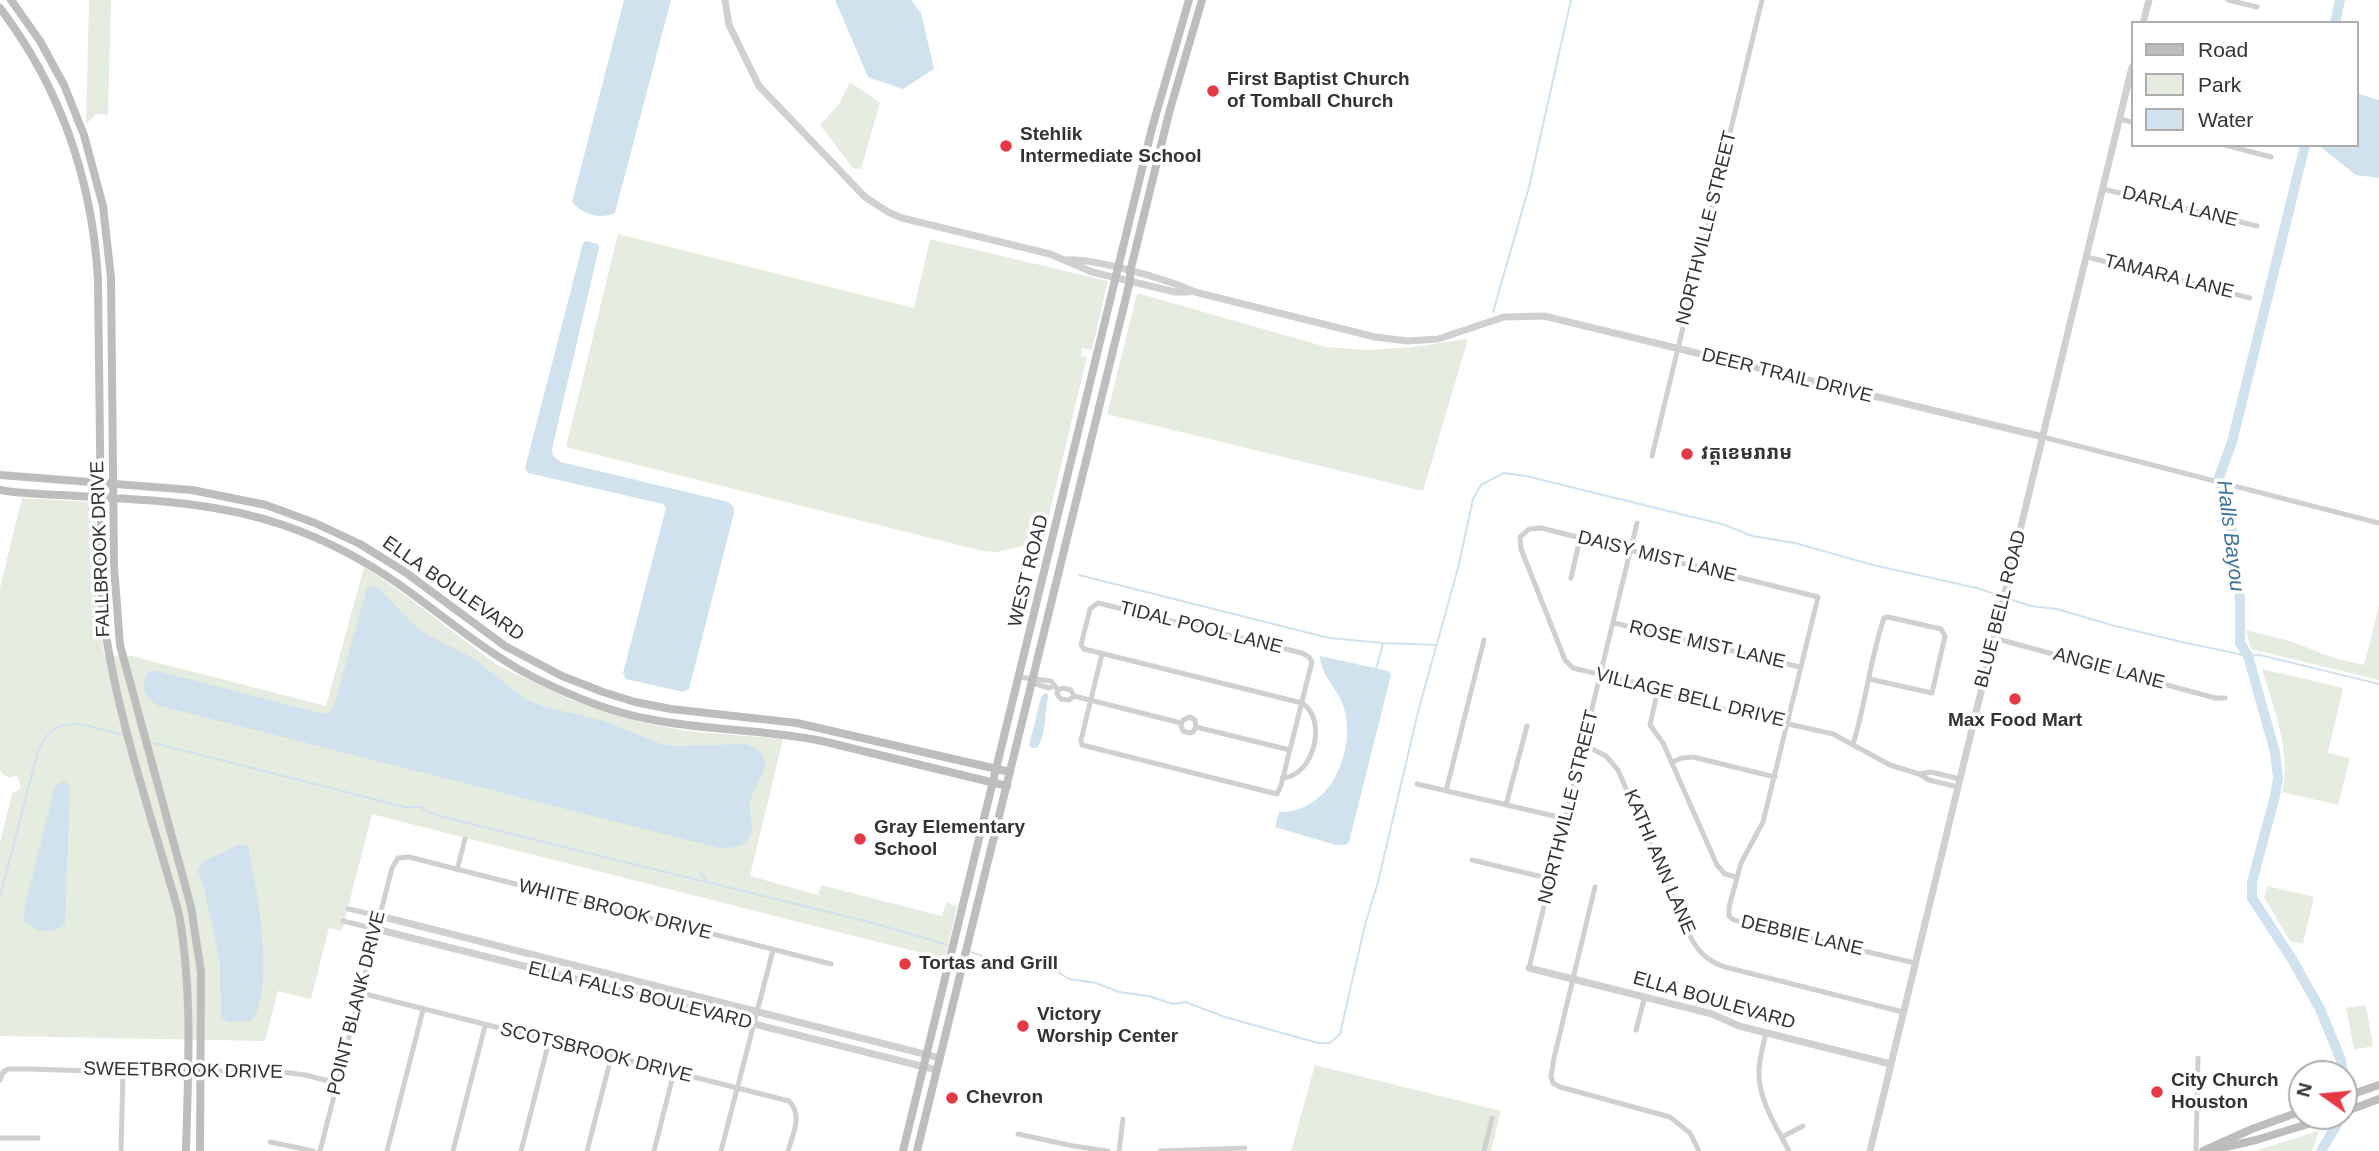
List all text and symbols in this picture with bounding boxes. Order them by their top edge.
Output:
legend [2130,21,2358,147]
text: Road [2198,38,2248,61]
place label: First Baptist Church of Tomball Church [1227,69,1410,113]
text: Park [2198,73,2241,96]
marker: First Baptist Church of Tomball Church [1205,83,1221,99]
text: Water [2198,108,2253,131]
place label: Stehlik Intermediate School [1020,124,1202,168]
street label: NORTHVILLE STREET [1672,129,1742,327]
marker: Stehlik Intermediate School [998,138,1014,154]
street label: DARLA LANE [2120,182,2240,232]
street label: TAMARA LANE [2102,250,2236,304]
street label: DEER TRAIL DRIVE [1699,344,1875,408]
place label: វត្តខេមរារាម [1701,443,1792,465]
marker: វត្តខេមរារាម [1679,446,1695,462]
street label: FALLBROOK DRIVE [87,460,115,638]
water label: Halls Bayou [2211,479,2249,593]
street label: WEST ROAD [1004,512,1054,630]
street label: DAISY MIST LANE [1575,526,1739,588]
street label: BLUE BELL ROAD [1970,528,2032,690]
street label: ELLA BOULEVARD [378,532,528,646]
street label: TIDAL POOL LANE [1117,597,1285,659]
street label: ROSE MIST LANE [1627,616,1787,674]
street label: ANGIE LANE [2051,643,2167,695]
street label: VILLAGE BELL DRIVE [1593,663,1787,733]
marker: Max Food Mart [2007,691,2023,707]
street label: NORTHVILLE STREET [1534,708,1604,906]
place label: Max Food Mart [1948,710,2082,732]
street label: KATHI ANN LANE [1618,786,1700,938]
place label: Gray Elementary School [874,817,1025,861]
marker: Gray Elementary School [852,831,868,847]
street label: WHITE BROOK DRIVE [516,875,714,945]
street label: POINT BLANK DRIVE [323,909,391,1097]
street label: DEBBIE LANE [1739,911,1865,961]
place label: Tortas and Grill [919,953,1058,975]
marker: Tortas and Grill [897,956,913,972]
street label: ELLA FALLS BOULEVARD [526,957,754,1035]
street label: ELLA BOULEVARD [1630,967,1798,1035]
place label: Victory Worship Center [1037,1004,1178,1048]
street label: SCOTSBROOK DRIVE [497,1018,695,1088]
marker: Victory Worship Center [1015,1018,1031,1034]
street label: SWEETBROOK DRIVE [83,1058,283,1084]
north arrow [2288,1060,2358,1130]
place label: City Church Houston [2171,1070,2279,1114]
text: N [2292,1081,2316,1099]
marker: City Church Houston [2149,1084,2165,1100]
place label: Chevron [966,1087,1043,1109]
marker: Chevron [944,1090,960,1106]

